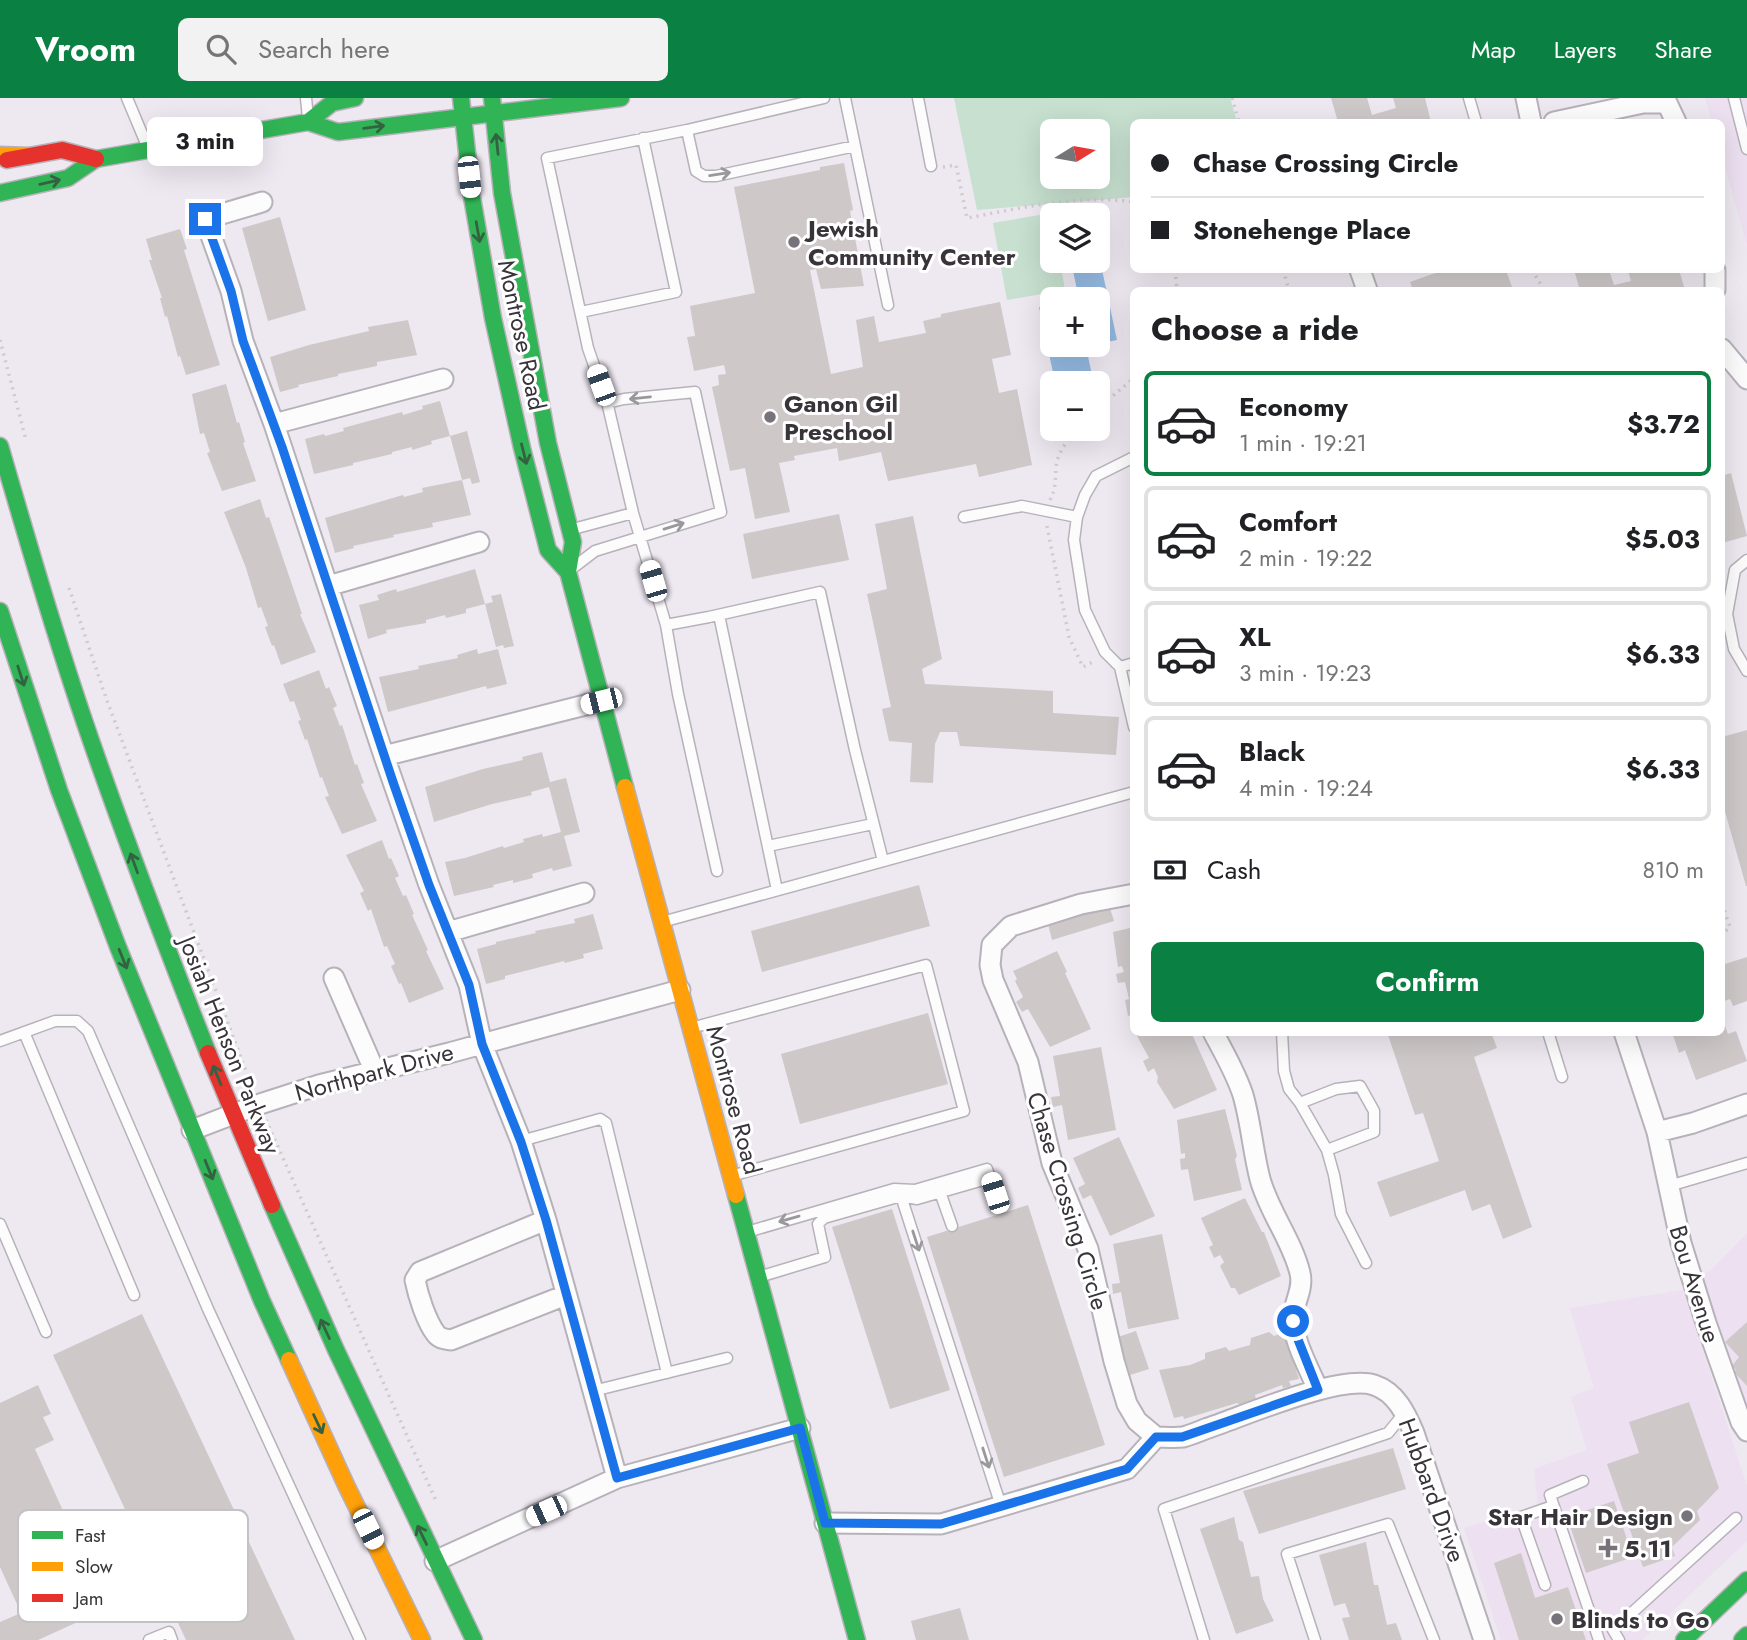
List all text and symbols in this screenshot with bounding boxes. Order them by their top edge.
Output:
search box [178,18,668,81]
text: Vroom [35,26,136,73]
icon: search [202,30,240,68]
text: Search here [258,30,390,68]
text: Map [1471,32,1516,67]
text: Layers [1554,32,1616,67]
text: Share [1654,32,1712,67]
callout: 3 min [147,117,263,166]
north arrow [1040,119,1110,189]
map controls [1040,119,1110,441]
one-way arrow [363,121,385,134]
text: 3 min [175,124,235,158]
one-way arrow [490,133,503,156]
text: Chase Crossing Circle [1193,144,1458,182]
car [457,155,482,199]
one-way arrow [708,167,731,180]
one-way arrow [38,174,61,188]
route end [189,203,221,235]
button: layers [1040,203,1110,273]
place label: Jewish Community Center [804,211,1016,274]
text: Stonehenge Place [1193,211,1411,249]
one-way arrow [472,220,485,243]
marker: Jewish Community Center [786,234,802,250]
street label: Montrose Road [489,257,555,413]
button: + [1040,287,1110,357]
text: Choose a ride [1151,306,1359,352]
car [584,362,619,408]
button: − [1040,371,1110,441]
place label: Ganon Gil Preschool [784,386,898,449]
text: Economy [1239,388,1348,426]
one-way arrow [629,391,652,404]
icon: car [1155,392,1218,455]
text: $3.72 [1627,405,1700,443]
marker: Ganon Gil Preschool [762,409,778,425]
text: 1 min · 19:21 [1239,426,1367,460]
one-way arrow [518,442,531,465]
text: Comfort [1239,503,1337,541]
icon: car [1155,507,1218,570]
one-way arrow [663,519,685,532]
text: $5.03 [1625,520,1700,558]
text: 2 min · 19:22 [1239,541,1372,575]
car [638,558,669,604]
text: XL [1239,618,1271,656]
icon: car [1155,622,1218,685]
text: $6.33 [1626,635,1700,673]
text: 3 min · 19:23 [1239,656,1371,690]
one-way arrow [16,665,29,687]
car [579,686,624,716]
text: Black [1239,733,1305,771]
icon: car [1155,737,1218,800]
text: $6.33 [1626,750,1700,788]
text: 4 min · 19:24 [1239,771,1373,805]
icon: cash [1151,851,1189,889]
text: Cash [1207,851,1261,889]
one-way arrow [127,853,139,874]
text: 810 m [1642,853,1704,887]
street label: Josiah Henson Parkway [169,928,290,1160]
button: Confirm [1151,942,1704,1022]
one-way arrow [117,948,130,970]
street label: Montrose Road [697,1022,771,1178]
street label: Northpark Drive [291,1034,457,1110]
one-way arrow [210,1064,223,1086]
street label: Chase Crossing Circle [1018,1088,1118,1314]
one-way arrow [203,1159,216,1180]
car [979,1170,1012,1216]
one-way arrow [778,1214,800,1227]
street label: Bou Avenue [1661,1221,1729,1347]
one-way arrow [910,1230,923,1252]
route start [1277,1305,1309,1337]
one-way arrow [318,1319,331,1340]
one-way arrow [312,1413,326,1434]
street label: Hubbard Drive [1390,1413,1474,1567]
one-way arrow [980,1447,993,1469]
car [523,1493,570,1529]
place label: Star Hair Design [1488,1499,1673,1534]
car [350,1506,387,1552]
marker: Star Hair Design [1679,1508,1695,1524]
legend [18,1510,248,1622]
text: Fast [75,1522,106,1549]
one-way arrow [415,1525,429,1546]
place label: 5.11 [1624,1531,1672,1566]
marker: 5.11 [1598,1538,1618,1558]
text: Slow [75,1553,113,1580]
text: Jam [72,1585,104,1612]
place label: Blinds to Go [1571,1602,1709,1637]
marker: Blinds to Go [1549,1611,1565,1627]

